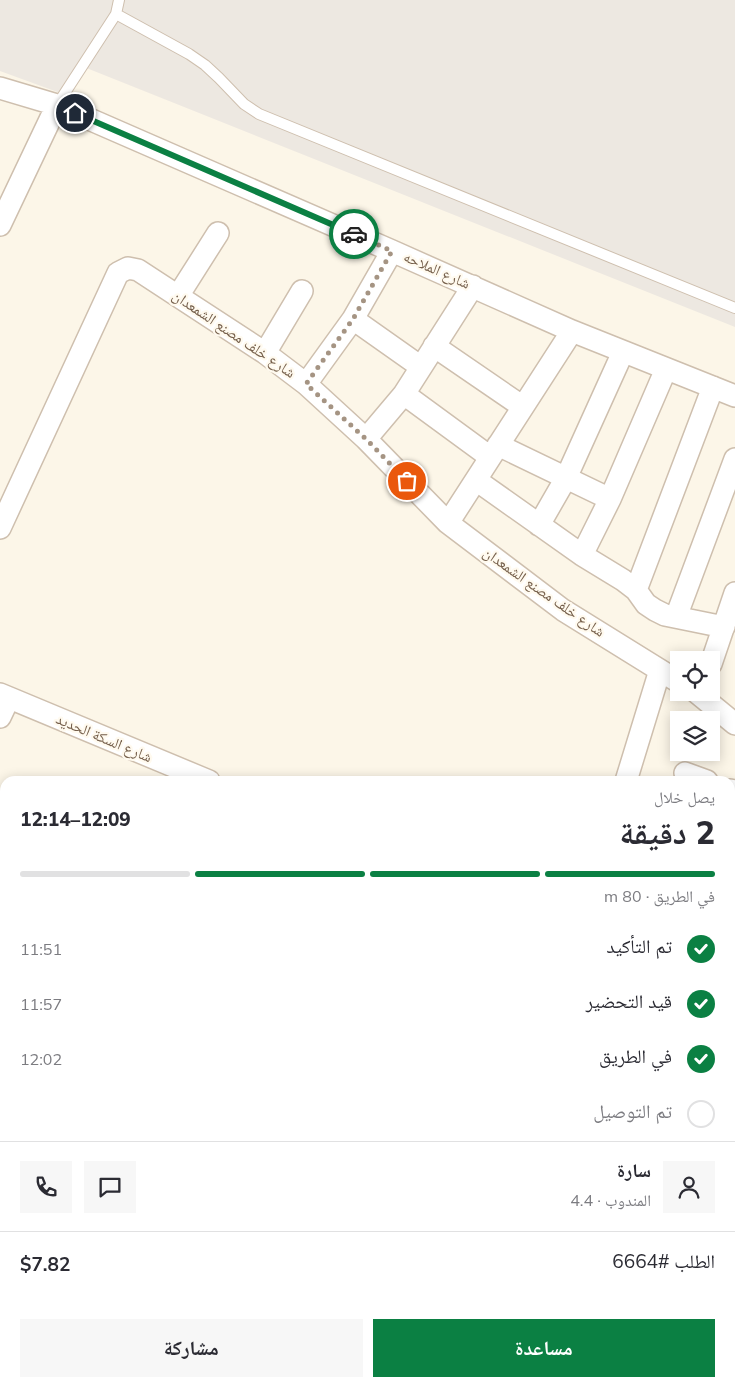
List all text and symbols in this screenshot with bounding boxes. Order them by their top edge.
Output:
pin [54,92,96,134]
icon: home [61,99,89,127]
courier [329,209,379,259]
icon: car [340,220,368,248]
street label: شارع الملاحه [401,246,474,294]
street label: شارع خلف مصنع الشمعدان [169,285,300,383]
pin [386,460,428,502]
icon: bag [393,467,421,495]
street label: شارع خلف مصنع الشمعدان [479,542,609,642]
map controls [670,651,720,761]
button: locate [670,651,720,701]
street label: شارع السكة الحديد [53,709,155,767]
button: layers [670,711,720,761]
text: يصل خلال [654,787,715,807]
text: 12:09–12:14 [20,807,131,831]
text: 2 دقيقة [620,812,715,852]
text: في الطريق · 80 m [604,886,715,906]
text: تم التأكيد [607,934,672,958]
icon: check [687,935,715,963]
text: 11:51 [20,939,62,959]
text: قيد التحضير [586,989,672,1013]
icon: check [687,990,715,1018]
text: 11:57 [20,994,62,1014]
text: في الطريق [599,1044,672,1068]
icon: check [687,1045,715,1073]
text: 12:02 [20,1049,62,1069]
text: تم التوصيل [593,1099,672,1123]
text: سارة [617,1158,651,1182]
button: phone [20,1161,72,1213]
button: chat [84,1161,136,1213]
button: person [663,1161,715,1213]
text: المندوب · 4.4 [570,1190,651,1210]
text: الطلب #6664 [612,1249,715,1273]
text: $7.82 [20,1252,70,1276]
button: مشاركة [20,1319,363,1377]
button: مساعدة [373,1319,715,1377]

